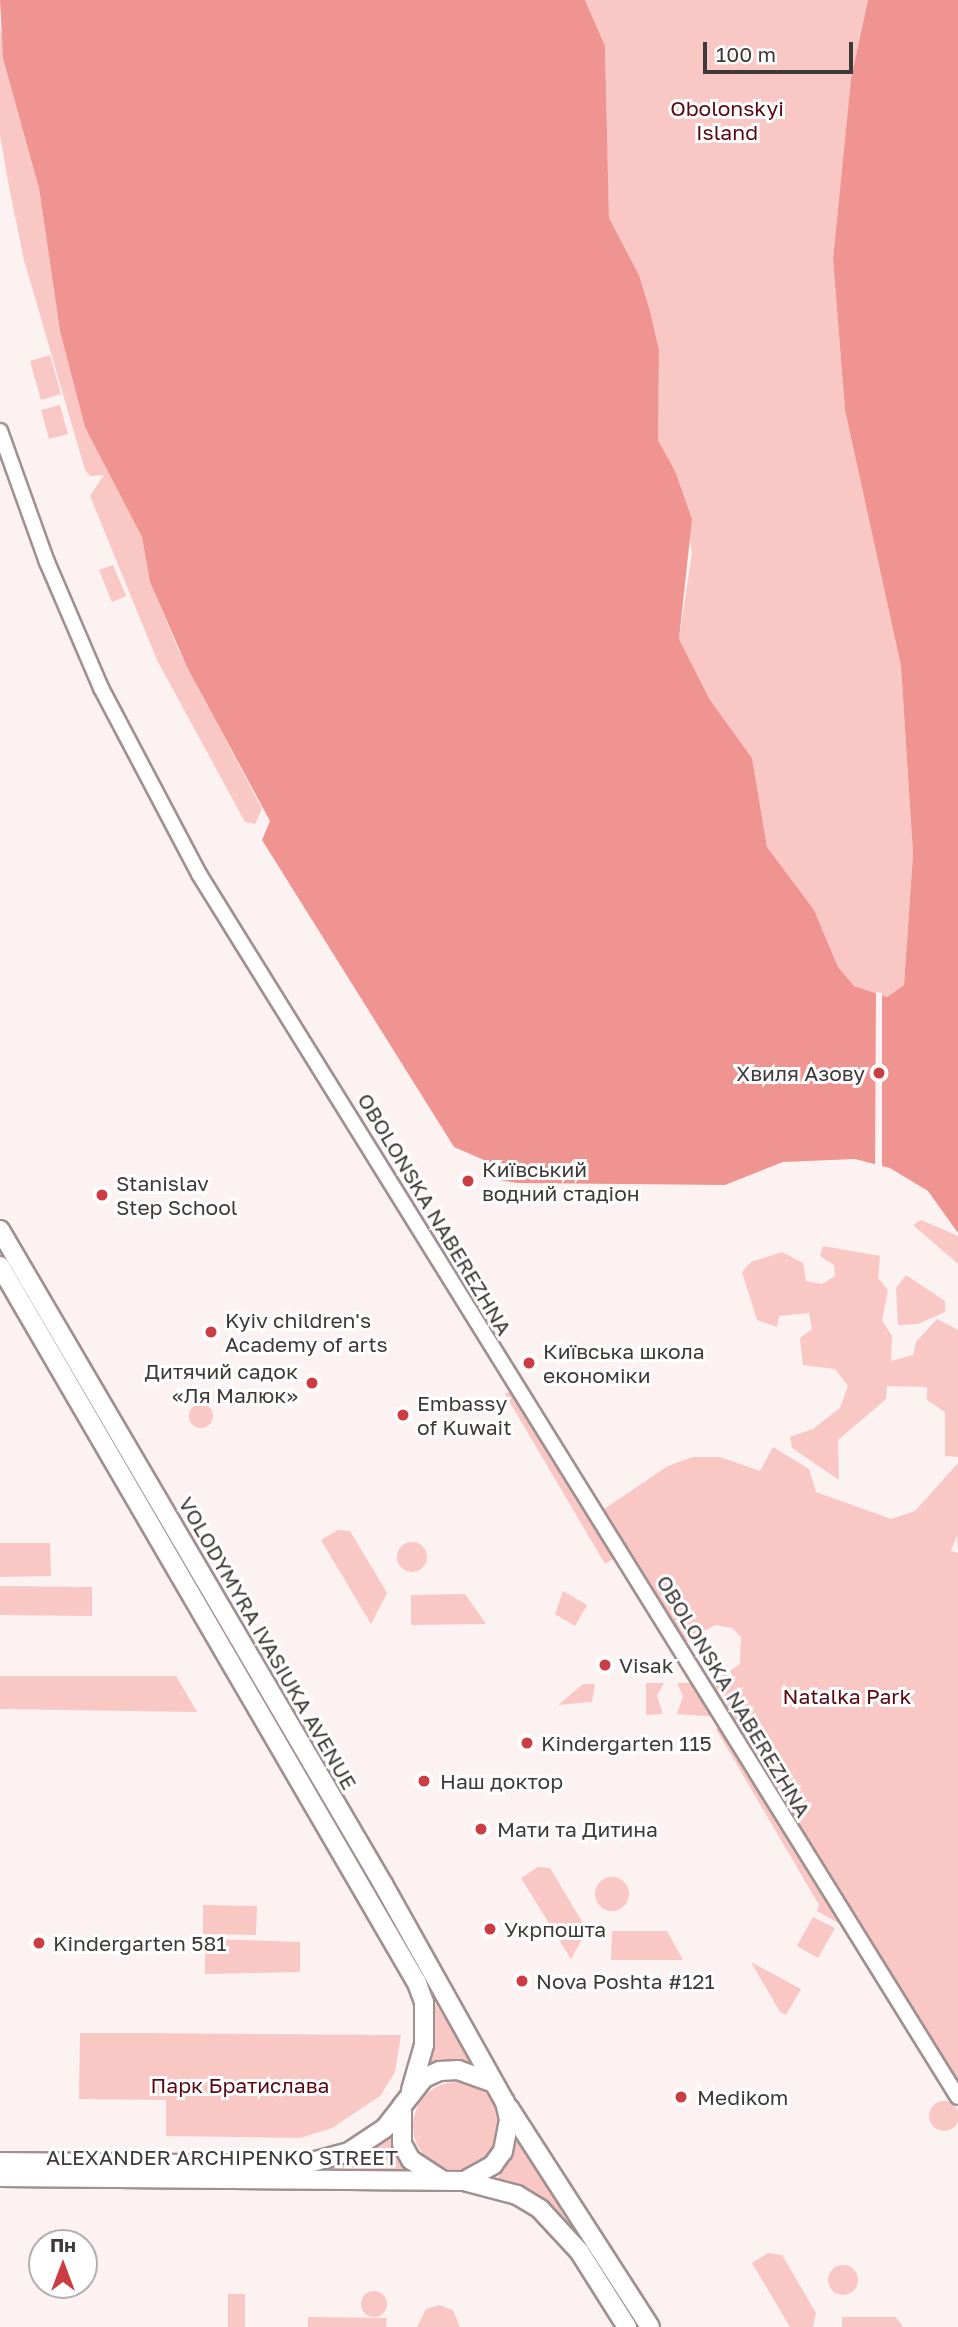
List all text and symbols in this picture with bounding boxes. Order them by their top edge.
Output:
scale bar [706,28,856,72]
text: 100 m [716,41,776,67]
park label: Obolonskyi Island [670,95,784,145]
place label: Хвиля Азову [736,1060,865,1086]
marker: Хвиля Азову [871,1065,887,1081]
street label: OBOLONSKA NABEREZHNA [353,1088,517,1340]
place label: Київський водний стадіон [482,1156,640,1206]
place label: Stanislav Step School [116,1170,237,1220]
marker: Київський водний стадіон [460,1173,476,1189]
marker: Stanislav Step School [94,1187,110,1203]
place label: Kyiv children's Academy of arts [225,1307,388,1357]
marker: Kyiv children's Academy of arts [203,1324,219,1340]
place label: Київська школа економіки [543,1338,705,1388]
marker: Київська школа економіки [521,1355,537,1371]
place label: Дитячий садок «Ля Малюк» [145,1358,298,1408]
marker: Дитячий садок «Ля Малюк» [304,1375,320,1391]
place label: Embassy of Kuwait [417,1390,512,1440]
marker: Embassy of Kuwait [395,1407,411,1423]
street label: VOLODYMYRA IVASIUKA AVENUE [174,1492,362,1794]
street label: OBOLONSKA NABEREZHNA [652,1570,816,1822]
place label: Visak [619,1652,674,1678]
marker: Visak [597,1657,613,1673]
park label: Natalka Park [783,1683,911,1709]
place label: Kindergarten 115 [541,1730,712,1756]
marker: Kindergarten 115 [519,1735,535,1751]
place label: Наш доктор [440,1768,563,1794]
marker: Наш доктор [414,1771,434,1791]
place label: Мати та Дитина [497,1816,658,1842]
marker: Мати та Дитина [471,1819,491,1839]
place label: Укрпошта [504,1916,606,1942]
marker: Укрпошта [482,1921,498,1937]
place label: Kindergarten 581 [53,1930,226,1956]
marker: Kindergarten 581 [31,1935,47,1951]
place label: Nova Poshta #121 [536,1968,715,1994]
marker: Nova Poshta #121 [514,1973,530,1989]
park label: Парк Братислава [151,2072,329,2098]
place label: Medikom [697,2084,788,2110]
marker: Medikom [671,2087,691,2107]
street label: ALEXANDER ARCHIPENKO STREET [46,2144,398,2170]
north arrow [28,2229,98,2299]
text: Пн [50,2233,76,2256]

